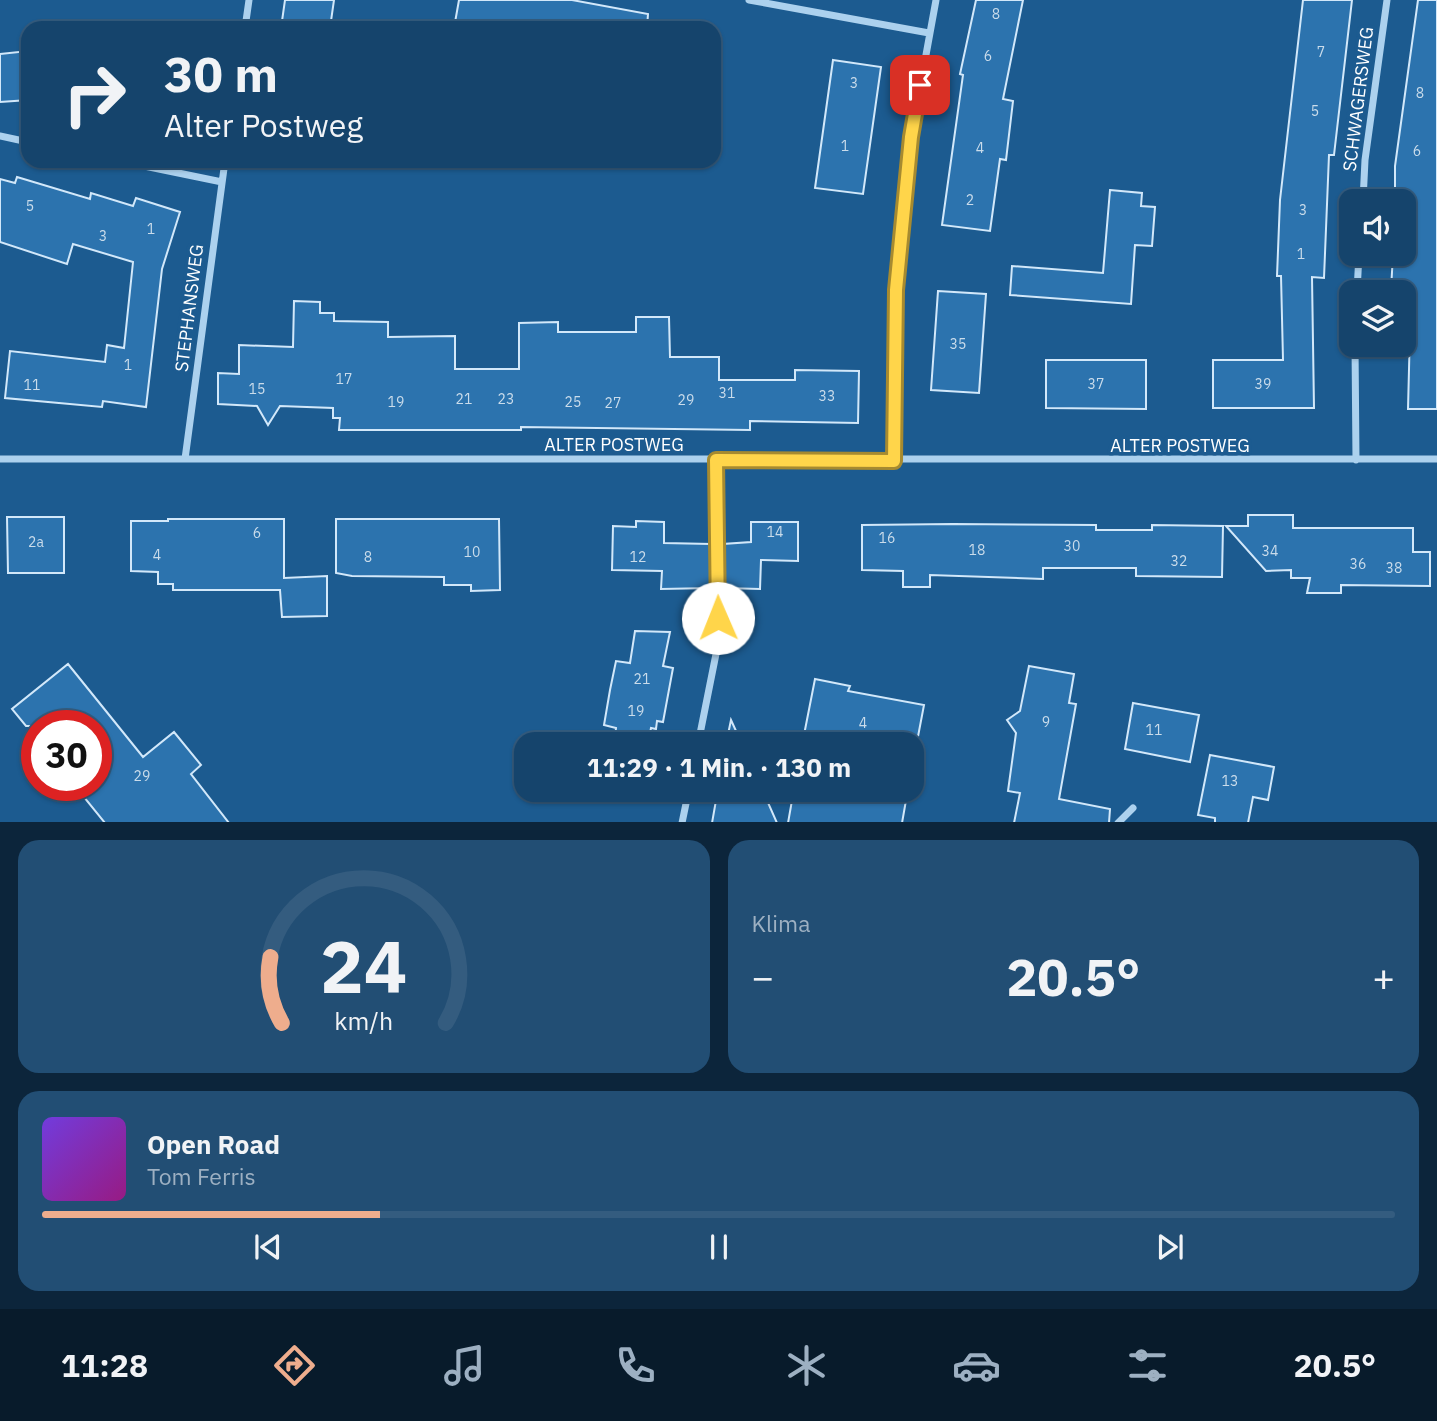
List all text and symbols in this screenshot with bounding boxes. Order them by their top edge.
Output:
house number: 8 [992,5,1000,23]
street label: SCHWAGERSWEG [1338,25,1378,173]
text: 30 m [164,42,278,105]
house number: 7 [1317,43,1325,61]
house number: 6 [984,47,992,65]
icon: right [49,49,140,140]
pin [890,55,950,115]
icon: arrive [901,66,939,104]
house number: 3 [850,74,858,92]
house number: 8 [1416,84,1424,102]
house number: 5 [1311,102,1319,120]
text: Alter Postweg [164,104,363,146]
house number: 1 [841,137,849,155]
house number: 4 [976,139,984,157]
house number: 6 [1413,142,1421,160]
map controls [1339,189,1416,357]
button: sound [1339,189,1416,266]
house number: 2 [966,191,974,209]
house number: 5 [26,197,34,215]
house number: 3 [1299,201,1307,219]
house number: 1 [147,220,155,238]
house number: 3 [99,227,107,245]
street label: STEPHANSWEG [170,243,208,373]
house number: 1 [1297,245,1305,263]
button: layers [1339,280,1416,357]
house number: 35 [950,335,966,353]
house number: 1 [124,356,132,374]
house number: 17 [336,370,352,388]
house number: 37 [1088,375,1104,393]
house number: 39 [1255,375,1271,393]
house number: 11 [24,376,40,394]
house number: 15 [249,380,265,398]
house number: 31 [719,384,735,402]
house number: 33 [819,387,835,405]
house number: 21 [456,390,472,408]
house number: 23 [498,390,514,408]
house number: 29 [678,391,694,409]
house number: 19 [388,393,404,411]
house number: 25 [565,393,581,411]
house number: 27 [605,394,621,412]
street label: ALTER POSTWEG [544,433,684,456]
street label: ALTER POSTWEG [1110,434,1250,457]
house number: 14 [767,523,783,541]
house number: 6 [253,524,261,542]
house number: 16 [879,529,895,547]
house number: 2a [28,533,44,551]
house number: 30 [1064,537,1080,555]
house number: 18 [969,541,985,559]
house number: 34 [1262,542,1278,560]
house number: 10 [464,543,480,561]
house number: 4 [153,546,161,564]
house number: 8 [364,548,372,566]
house number: 12 [630,548,646,566]
house number: 32 [1171,552,1187,570]
house number: 36 [1350,555,1366,573]
house number: 38 [1386,559,1402,577]
position arrow [681,581,755,655]
house number: 21 [634,670,650,688]
house number: 19 [628,702,644,720]
speed limit sign: 30 [21,710,112,801]
house number: 9 [1042,713,1050,731]
house number: 4 [859,714,867,732]
house number: 11 [1146,721,1162,739]
text: 11:29 · 1 Min. · 130 m [587,750,851,784]
house number: 29 [134,767,150,785]
house number: 13 [1222,772,1238,790]
text: Klima [752,908,810,938]
text: 24 [320,918,407,1013]
text: 20.5° [1006,943,1140,1010]
text: − [752,952,774,1001]
text: + [1372,952,1395,1001]
text: km/h [334,1003,393,1036]
text: Open Road [147,1127,280,1161]
text: Tom Ferris [147,1161,256,1191]
icon: previous [249,1228,287,1266]
icon: pause [700,1228,738,1266]
icon: next [1151,1228,1189,1266]
icon: directions [270,1341,319,1390]
icon: music [440,1341,489,1390]
icon: phone [611,1341,660,1390]
icon: climate [782,1341,831,1390]
icon: car [952,1341,1001,1390]
icon: filters [1123,1341,1172,1390]
text: 11:28 [61,1344,148,1386]
text: 20.5° [1294,1344,1376,1386]

